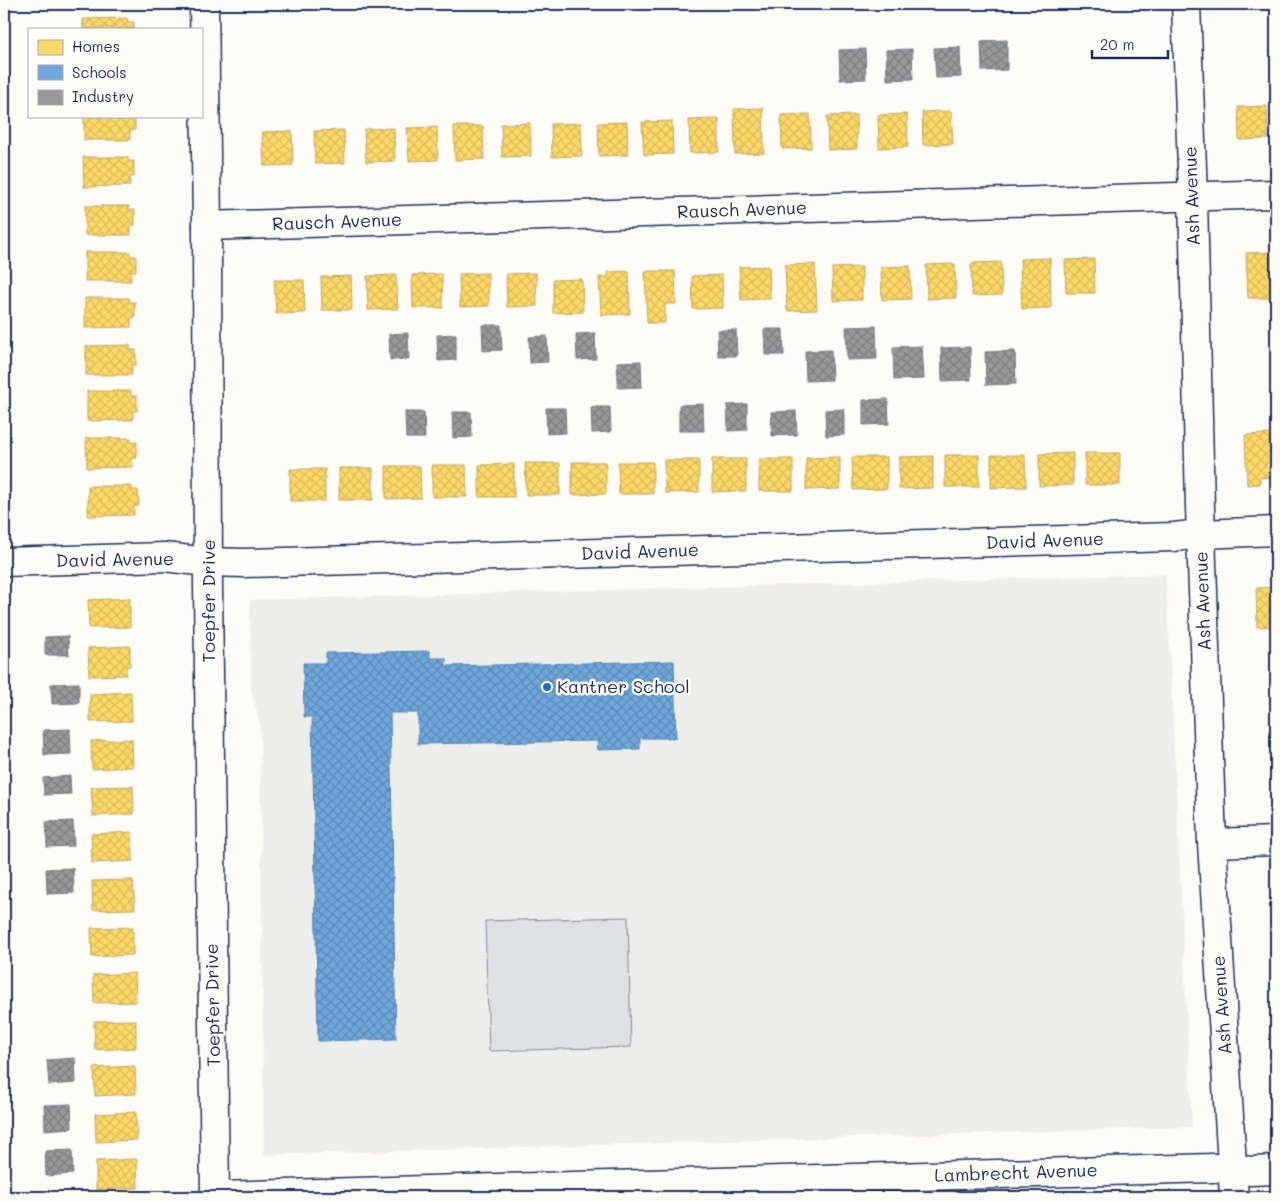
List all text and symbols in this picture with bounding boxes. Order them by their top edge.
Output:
legend [28,28,202,118]
scale bar [1092,28,1169,60]
text: 20 m [1100,34,1134,54]
text: Homes [72,36,120,56]
text: Schools [72,62,127,82]
text: Industry [72,86,134,106]
street label: Ash Avenue [1177,146,1205,246]
street label: Rausch Avenue [677,195,807,223]
street label: Rausch Avenue [272,207,402,235]
street label: David Avenue [986,526,1104,554]
street label: David Avenue [581,537,699,565]
street label: Toepfer Drive [196,539,220,663]
street label: David Avenue [56,546,174,572]
street label: Ash Avenue [1188,551,1216,651]
place label: Kantner School [557,674,690,698]
marker: Kantner School [541,681,553,693]
street label: Toepfer Drive [199,943,225,1067]
street label: Ash Avenue [1206,955,1236,1055]
street label: Lambrecht Avenue [934,1157,1098,1187]

